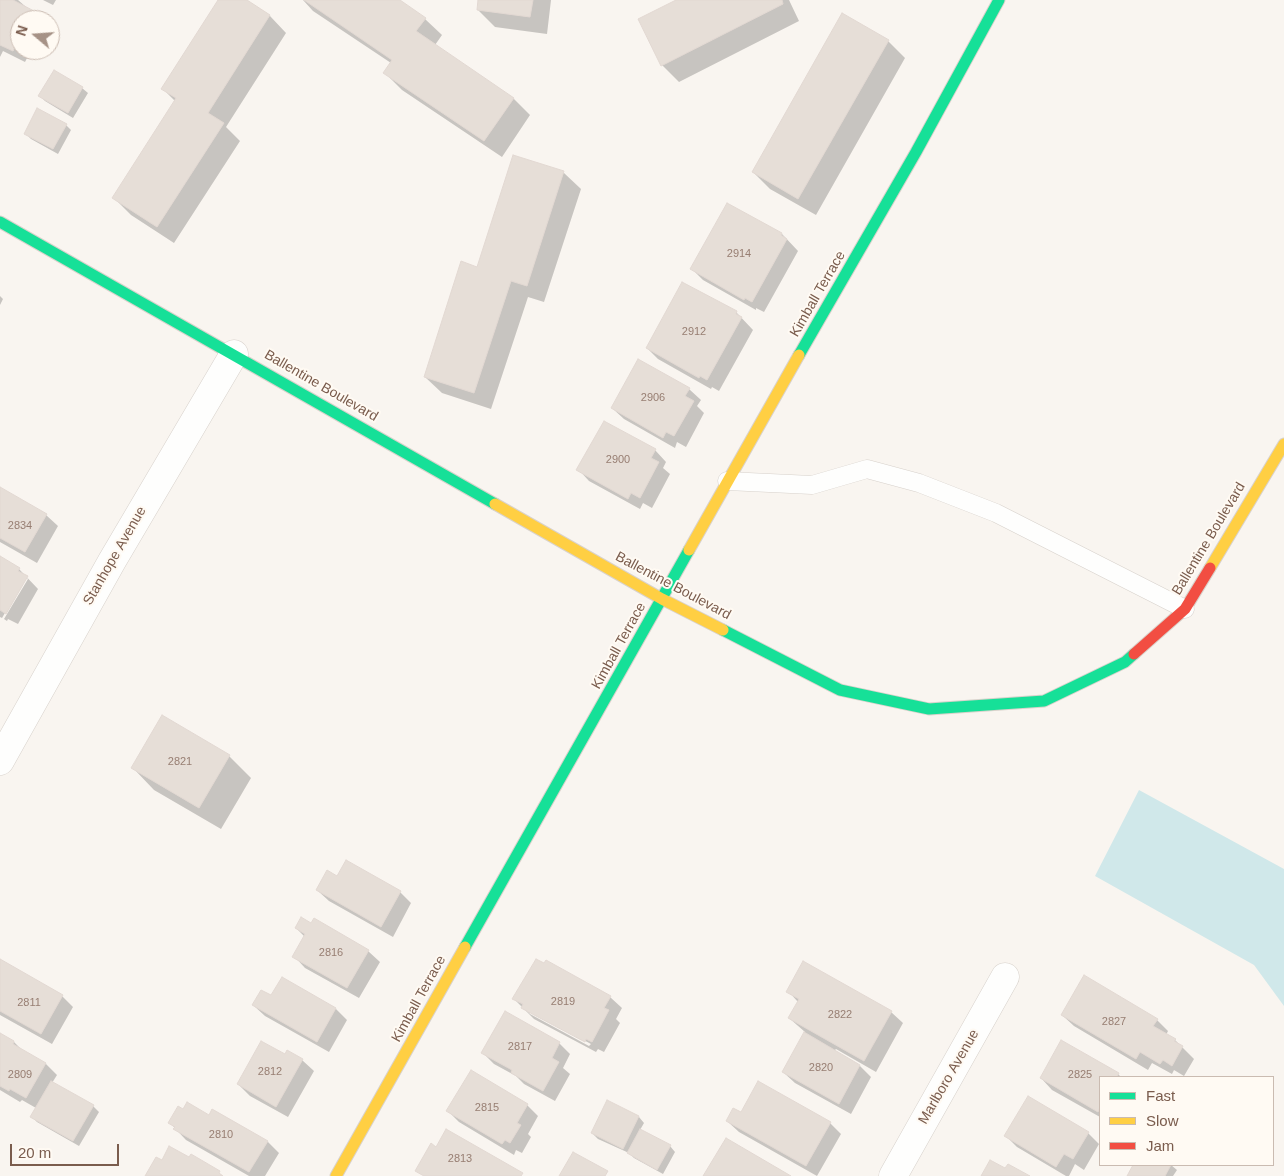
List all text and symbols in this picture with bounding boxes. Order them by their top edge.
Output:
north arrow [10,10,60,60]
text: N [13,23,31,38]
house number: 2914 [727,247,751,261]
street label: Kimball Terrace [787,248,849,340]
house number: 2912 [682,325,706,339]
street label: Ballentine Boulevard [261,347,381,425]
house number: 2906 [641,391,665,405]
house number: 2900 [606,453,630,467]
street label: Ballentine Boulevard [1169,480,1249,598]
street label: Stanhope Avenue [80,504,150,608]
house number: 2834 [8,519,32,533]
street label: Ballentine Boulevard [612,548,734,624]
street label: Kimball Terrace [588,600,650,692]
house number: 2821 [168,755,192,769]
house number: 2816 [319,946,343,960]
street label: Kimball Terrace [388,953,450,1045]
house number: 2819 [551,995,575,1009]
house number: 2811 [17,996,41,1010]
house number: 2822 [828,1008,852,1022]
house number: 2827 [1102,1015,1126,1029]
street label: Marlboro Avenue [915,1027,983,1127]
house number: 2817 [508,1040,532,1054]
house number: 2820 [809,1061,833,1075]
house number: 2812 [258,1065,282,1079]
house number: 2809 [8,1068,32,1082]
house number: 2825 [1068,1068,1092,1082]
legend [1099,1076,1274,1166]
text: Fast [1146,1087,1175,1104]
house number: 2815 [475,1101,499,1115]
text: Slow [1146,1112,1179,1129]
house number: 2810 [209,1128,233,1142]
scale bar [12,1134,121,1166]
text: Jam [1146,1137,1174,1154]
text: 20 m [18,1144,51,1161]
house number: 2813 [448,1152,472,1166]

